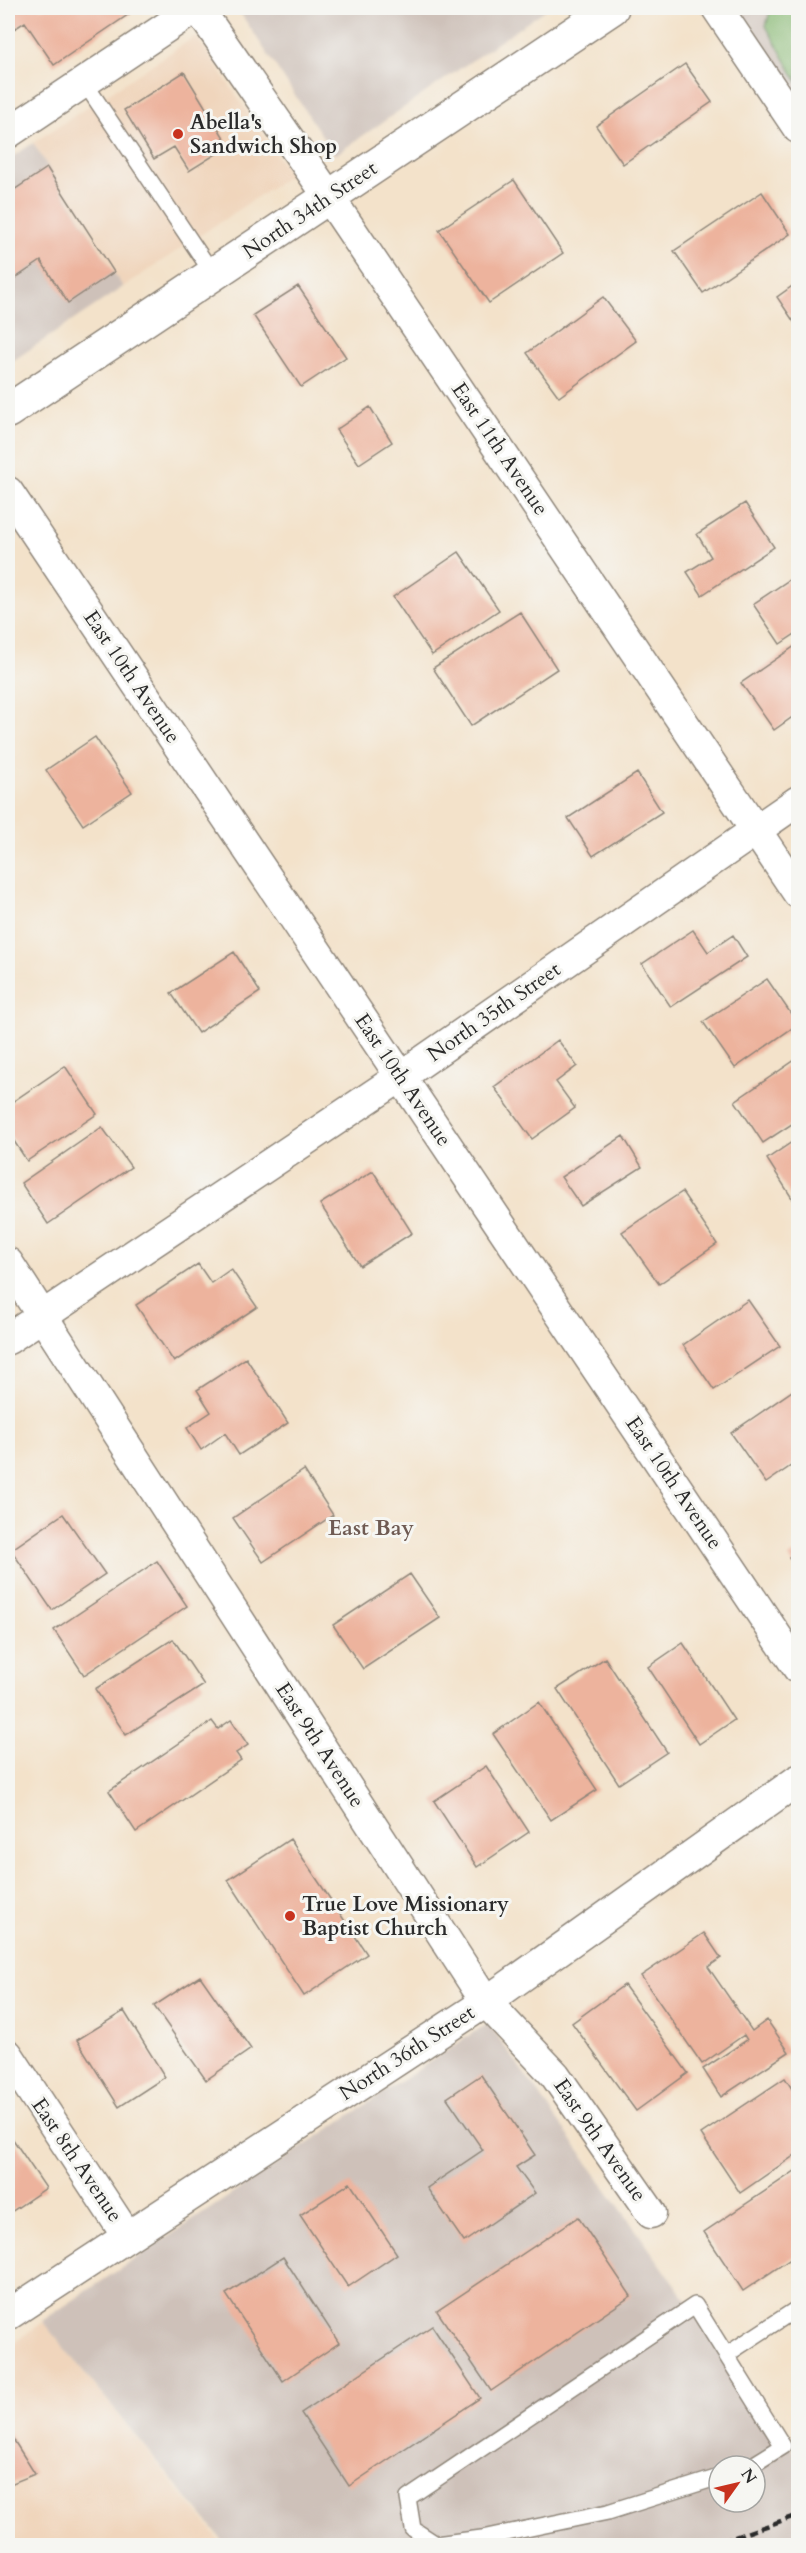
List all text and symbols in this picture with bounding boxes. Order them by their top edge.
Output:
place label: Abella's Sandwich Shop [190,108,337,161]
marker: Abella's Sandwich Shop [171,127,185,141]
street label: North 34th Street [237,154,383,266]
street label: East 11th Avenue [445,377,555,521]
street label: East 10th Avenue [77,605,187,749]
street label: North 35th Street [422,955,567,1069]
street label: East 10th Avenue [348,1008,458,1152]
street label: East 10th Avenue [619,1411,729,1555]
district label: East Bay [328,1513,415,1543]
street label: East 9th Avenue [269,1677,371,1813]
place label: True Love Missionary Baptist Church [302,1890,509,1943]
marker: True Love Missionary Baptist Church [283,1909,297,1923]
street label: North 36th Street [333,1998,481,2108]
street label: East 9th Avenue [547,2073,653,2207]
street label: East 8th Avenue [25,2092,129,2228]
north arrow [707,2454,767,2514]
text: N [736,2464,762,2488]

